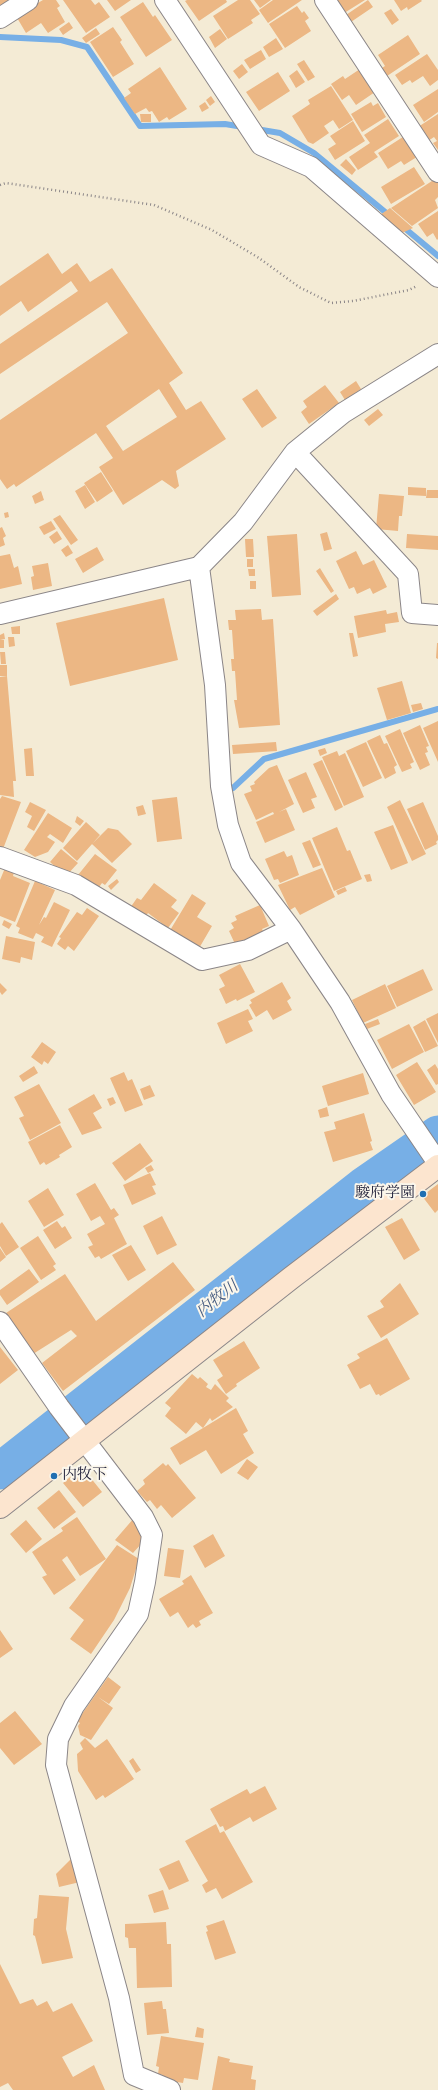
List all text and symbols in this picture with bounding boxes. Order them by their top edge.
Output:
place label: 駿府学園 [355,1185,415,1203]
marker: 駿府学園 [418,1189,428,1199]
water label: 内牧川 [193,1278,243,1322]
place label: 内牧下 [62,1467,107,1485]
marker: 内牧下 [49,1471,59,1481]

